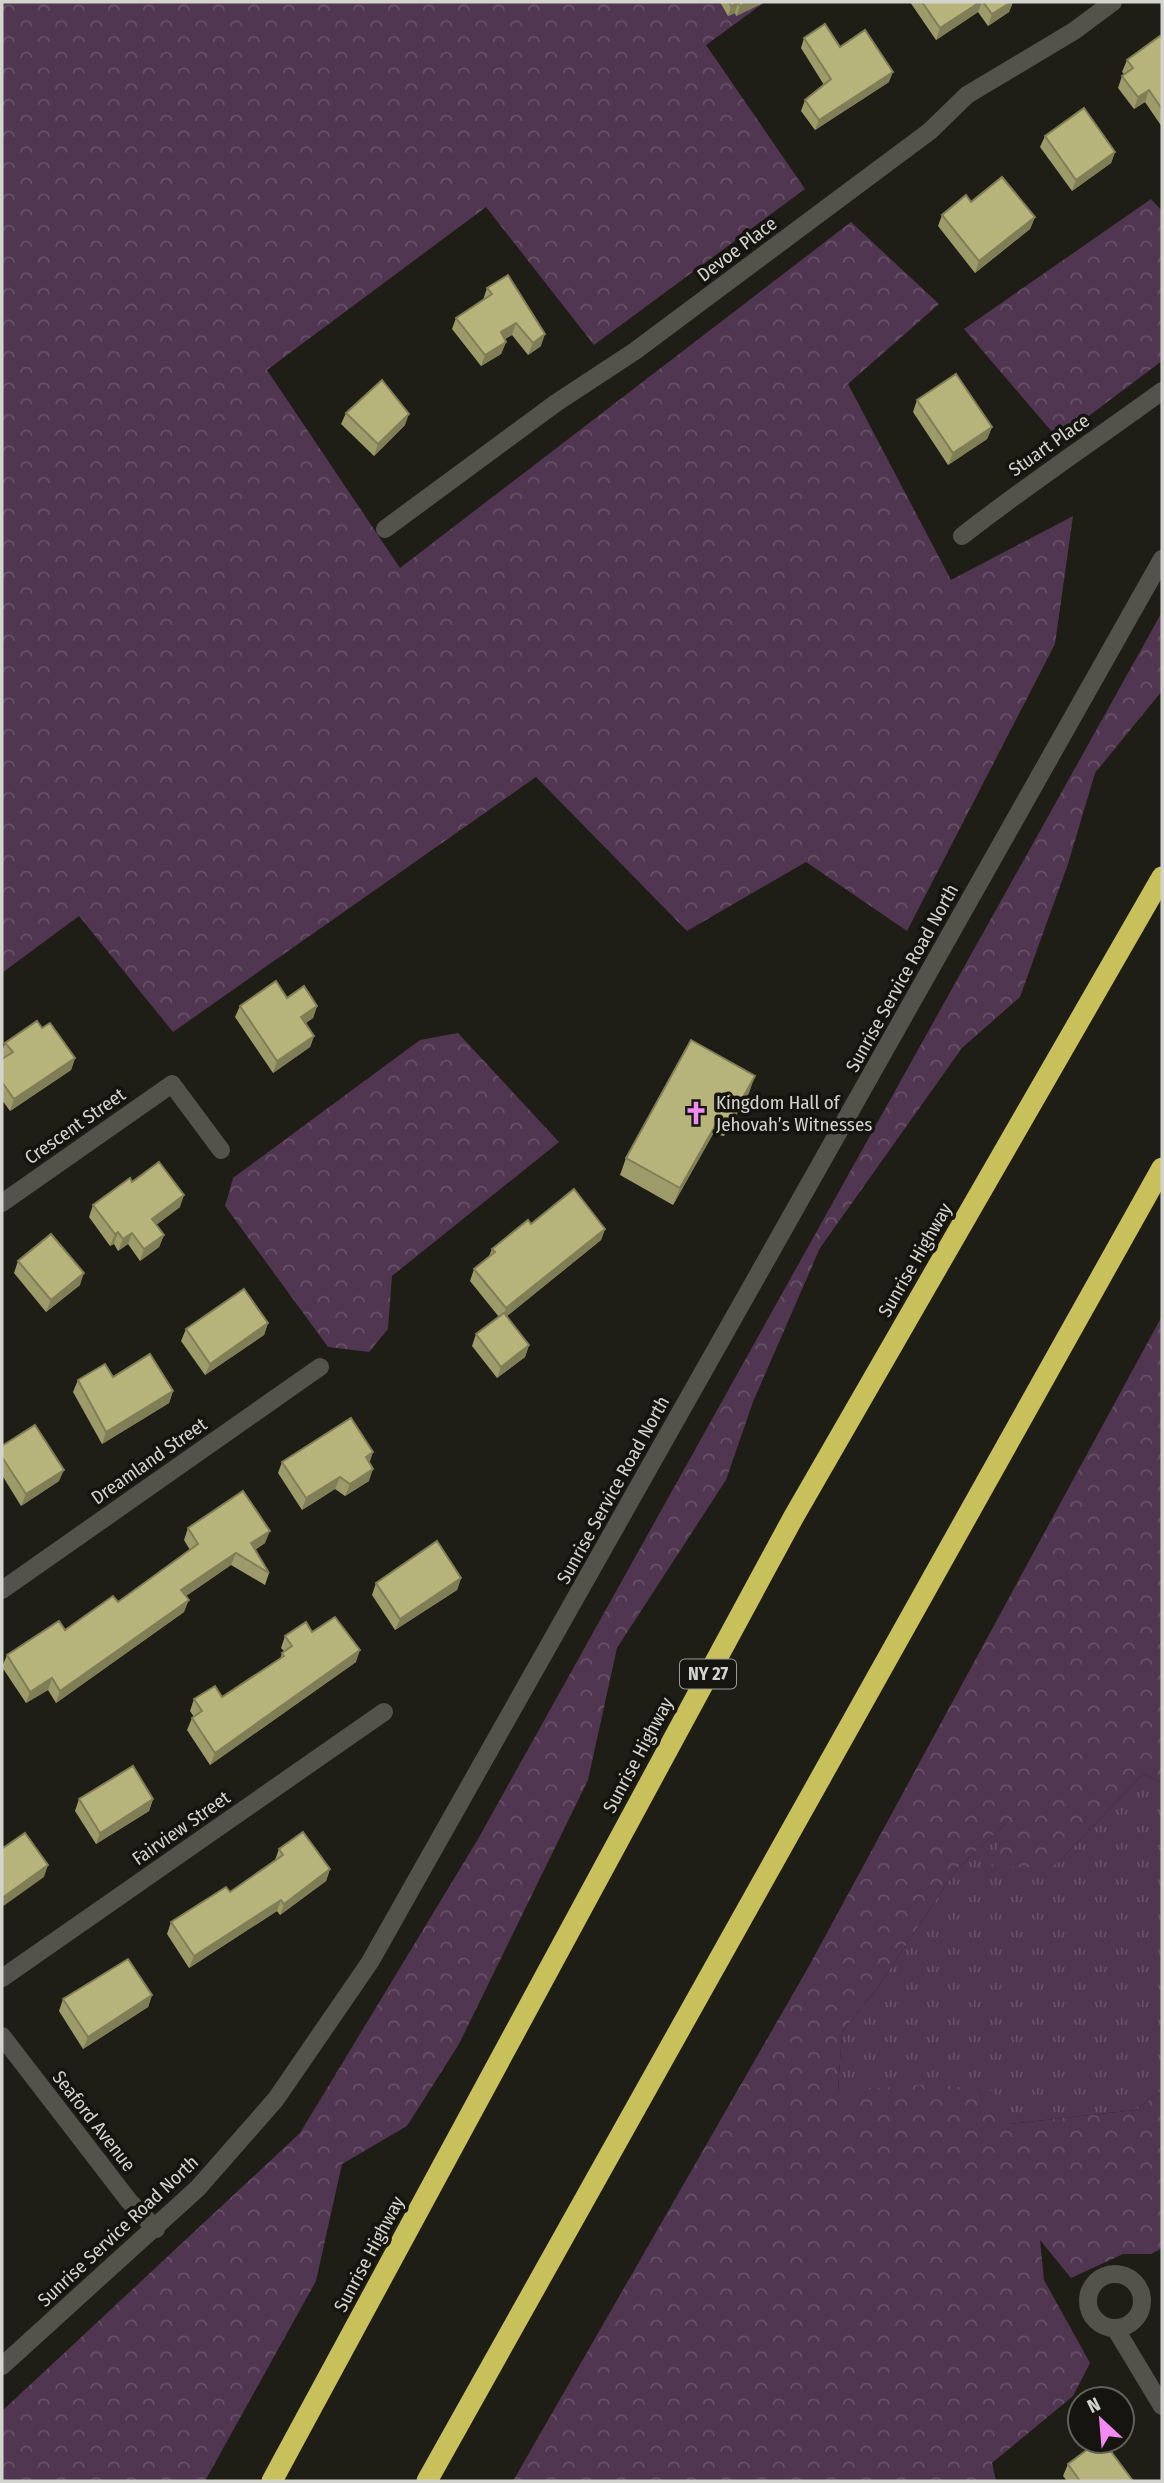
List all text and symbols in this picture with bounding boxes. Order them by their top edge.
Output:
street label: Devoe Place [693,212,781,286]
street label: Stuart Place [1004,409,1094,481]
street label: Sunrise Service Road North [841,880,963,1076]
street label: Crescent Street [20,1082,130,1169]
place label: Kingdom Hall of Jehovah’s Witnesses [716,1091,872,1136]
church icon: Kingdom Hall of Jehovah’s Witnesses [682,1099,710,1127]
street label: Sunrise Highway [873,1199,957,1321]
street label: Sunrise Service Road North [552,1392,674,1588]
street label: Dreamland Street [87,1412,212,1509]
road number: NY 27 [680,1660,736,1688]
street label: Sunrise Highway [598,1693,678,1817]
street label: Fairview Street [128,1785,235,1870]
street label: Seaford Avenue [48,2066,140,2176]
street label: Sunrise Service Road North [33,2151,203,2311]
street label: Sunrise Highway [329,2192,409,2316]
north arrow [1066,2385,1136,2455]
text: N [1084,2392,1104,2418]

